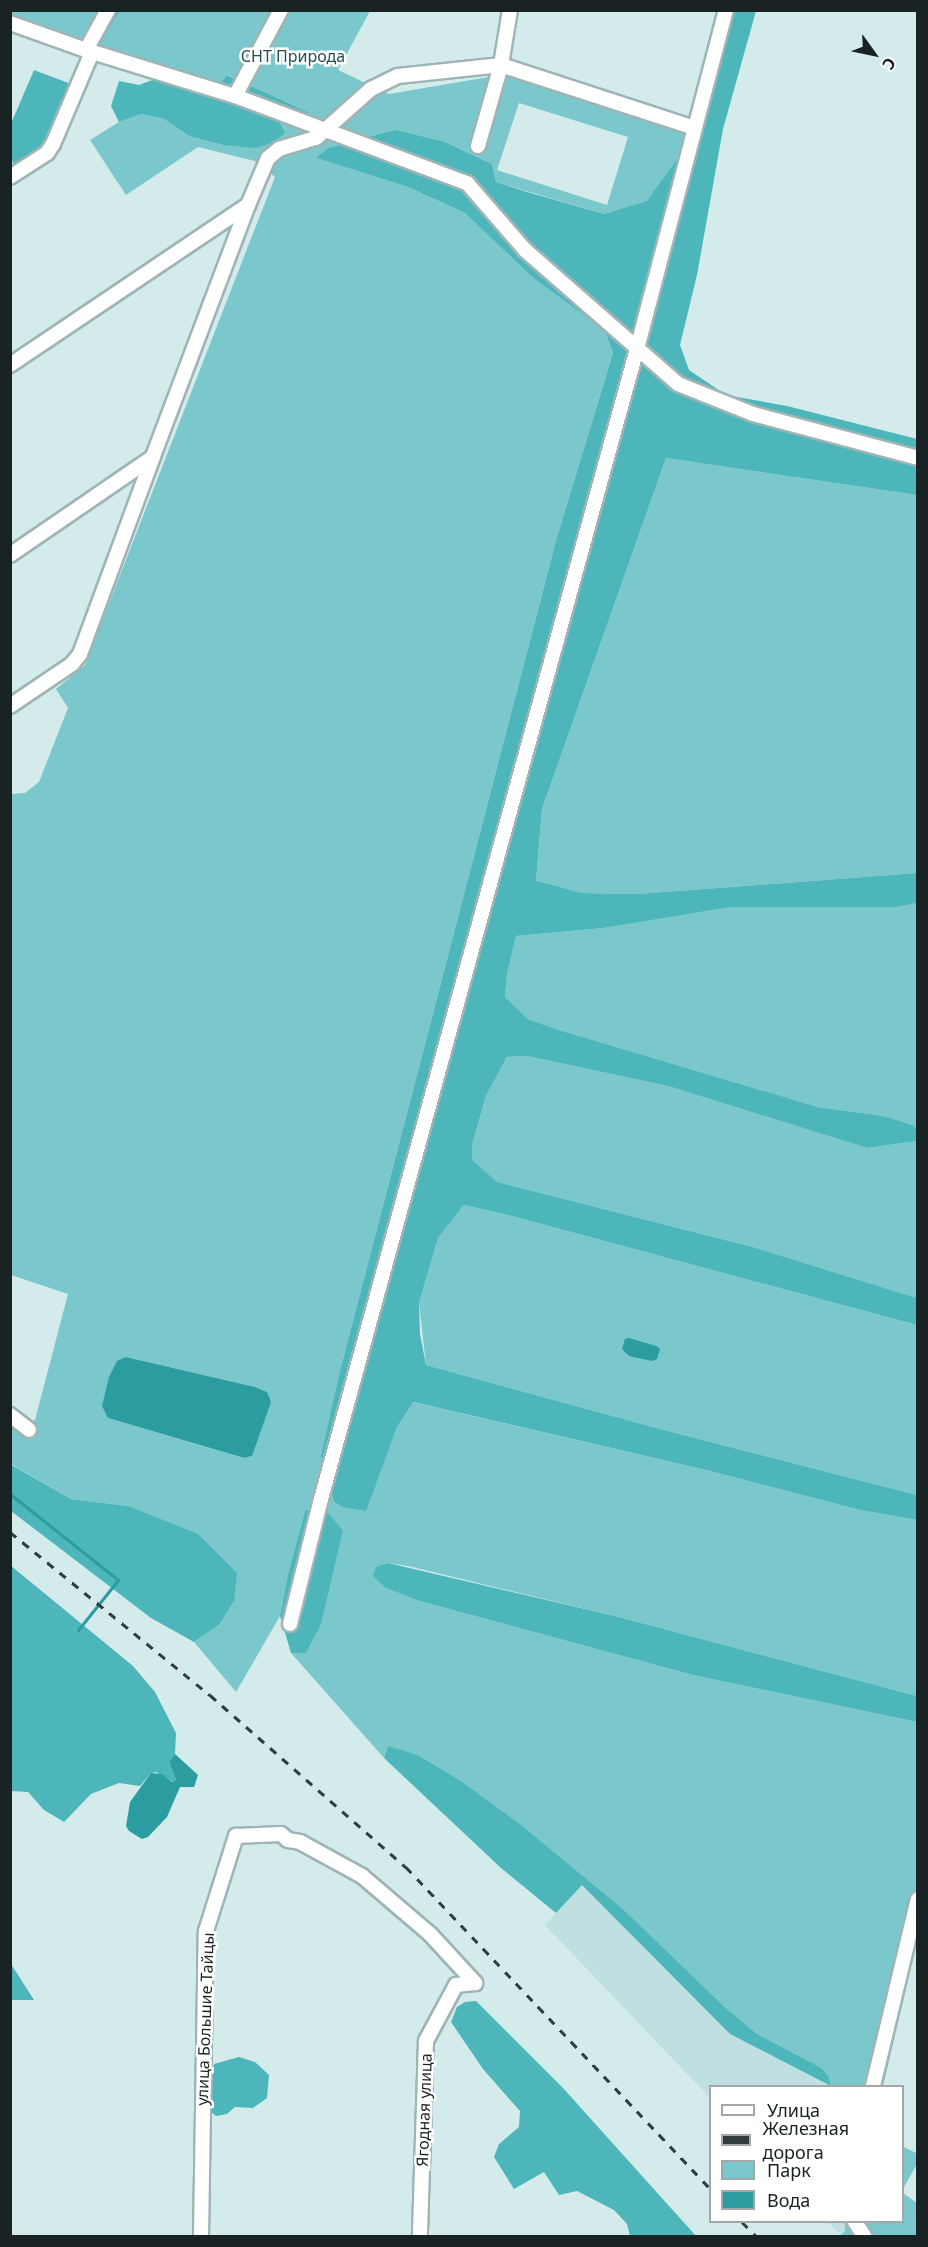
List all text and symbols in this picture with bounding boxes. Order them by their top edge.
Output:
north arrow [844,24,904,84]
park label: СНТ Природа [241,46,345,66]
text: С [877,53,901,74]
street label: улица Большие Тайцы [192,1932,218,2106]
street label: Ягодная улица [412,2053,436,2167]
legend [709,2085,904,2223]
text: Улица [767,2098,820,2122]
text: Железная дорога [763,2116,849,2164]
text: Парк [767,2158,811,2182]
text: Вода [767,2188,810,2212]

